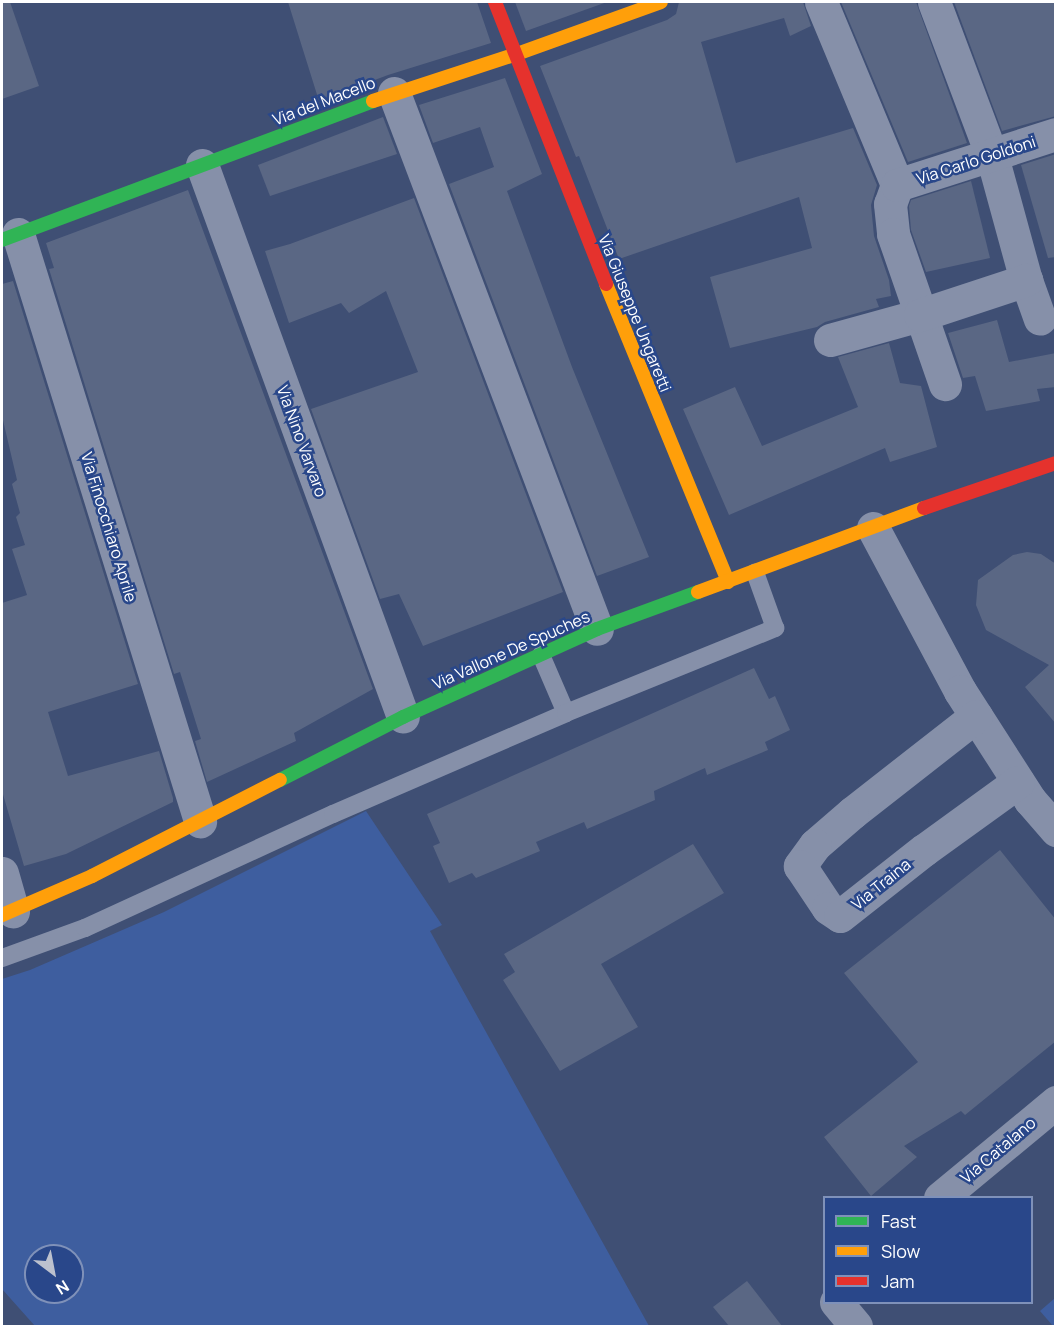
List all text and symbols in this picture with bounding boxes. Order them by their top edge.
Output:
street label: Via del Macello [270,73,378,129]
street label: Via Carlo Goldoni [914,132,1038,188]
street label: Via Giuseppe Ungaretti [595,231,675,395]
street label: Via Nino Varvaro [273,383,331,499]
street label: Via Finocchiaro Aprile [77,450,141,604]
street label: Via Vallone De Spuches [429,607,593,693]
street label: Via Traina [848,854,914,914]
street label: Via Catalano [956,1113,1040,1187]
legend [823,1196,1033,1304]
text: Fast [881,1209,916,1233]
text: Slow [881,1239,920,1263]
north arrow [24,1244,84,1304]
text: Jam [881,1269,915,1293]
text: N [52,1275,73,1300]

